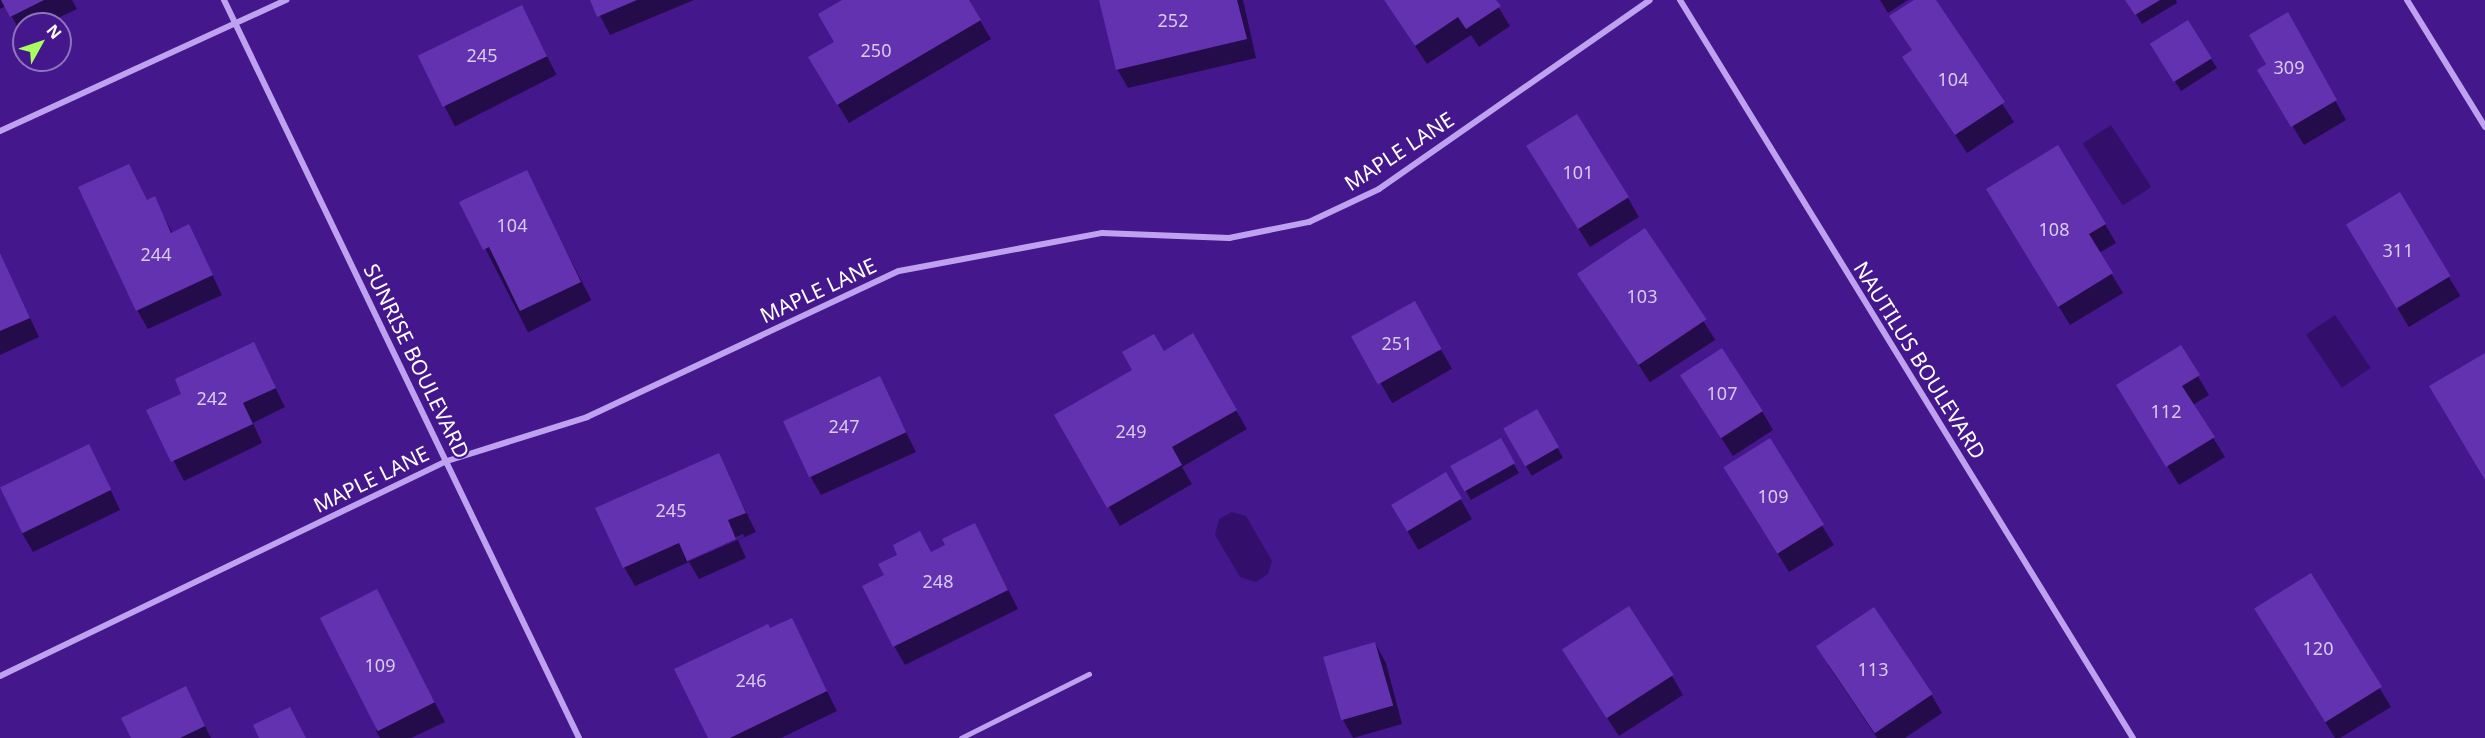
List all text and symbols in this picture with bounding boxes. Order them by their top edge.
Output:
house number: 252 [1158,9,1188,31]
north arrow [12,12,72,72]
text: N [42,20,67,44]
house number: 250 [861,39,891,61]
house number: 245 [467,44,497,66]
house number: 309 [2274,56,2304,78]
house number: 104 [1938,68,1968,90]
street label: MAPLE LANE [1340,106,1458,196]
house number: 101 [1563,161,1593,183]
house number: 104 [497,214,527,236]
house number: 108 [2039,218,2069,240]
house number: 311 [2383,239,2413,261]
house number: 244 [141,243,171,265]
street label: MAPLE LANE [756,252,880,328]
street label: NAUTILUS BOULEVARD [1849,257,1991,463]
street label: SUNRISE BOULEVARD [359,260,475,462]
house number: 103 [1627,285,1657,307]
house number: 251 [1382,332,1412,354]
house number: 107 [1707,382,1737,404]
house number: 242 [197,387,227,409]
house number: 112 [2151,400,2181,422]
house number: 247 [829,415,859,437]
house number: 249 [1116,420,1146,442]
street label: MAPLE LANE [309,440,433,518]
house number: 109 [1758,485,1788,507]
house number: 245 [656,499,686,521]
house number: 248 [923,570,953,592]
house number: 120 [2303,637,2333,659]
house number: 109 [365,654,395,676]
house number: 113 [1858,658,1888,680]
house number: 246 [736,669,766,691]

